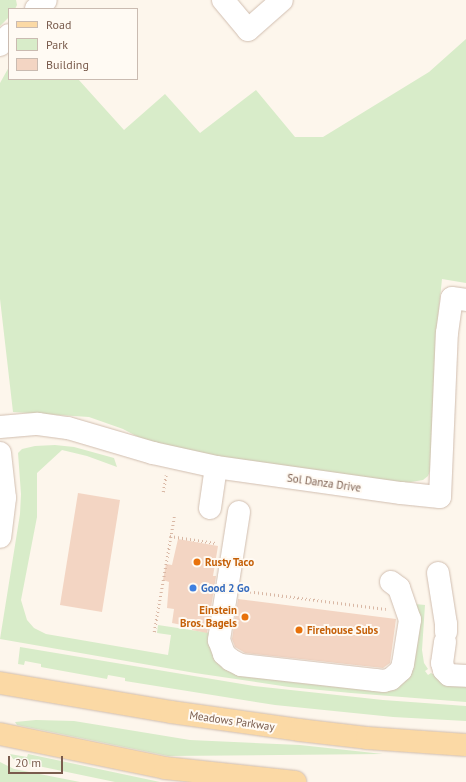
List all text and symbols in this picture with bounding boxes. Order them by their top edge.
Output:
legend [8,8,138,80]
text: Road [46,17,71,32]
text: Park [46,37,68,52]
text: Building [46,57,89,72]
street label: Sol Danza Drive [286,471,362,495]
place label: Rusty Taco [205,555,255,569]
marker: Rusty Taco [192,557,202,567]
place label: Good 2 Go [201,581,250,595]
marker: Good 2 Go [188,583,198,593]
place label: Einstein Bros. Bagels [179,604,237,630]
marker: Einstein Bros. Bagels [240,612,250,622]
place label: Firehouse Subs [307,623,378,637]
marker: Firehouse Subs [294,625,304,635]
street label: Meadows Parkway [189,708,275,734]
scale bar [10,748,65,774]
text: 20 m [15,755,41,770]

